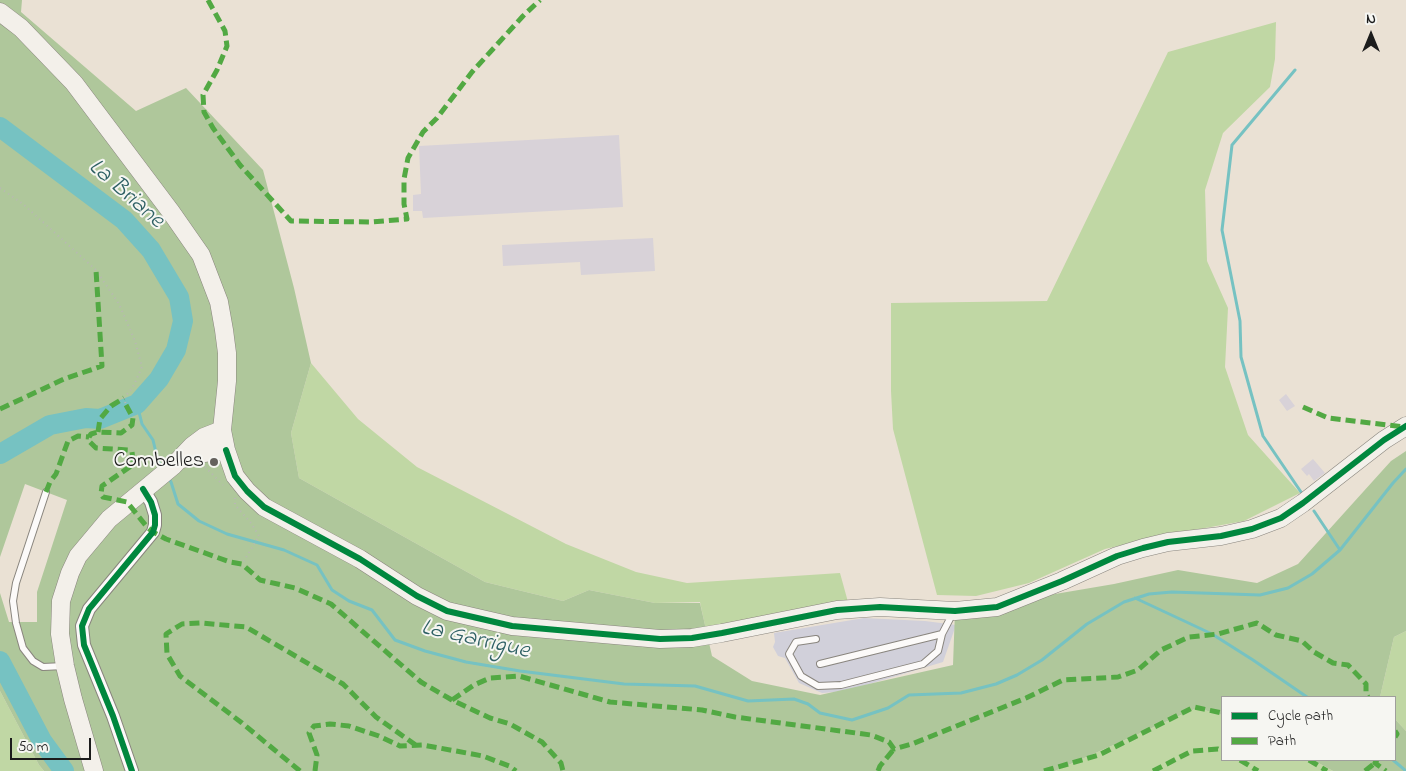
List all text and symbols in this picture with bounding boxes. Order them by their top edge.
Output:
text: N [1366,9,1376,30]
north arrow [1346,10,1396,60]
water label: La Briane [81,154,169,236]
place label: Combelles [113,449,204,475]
marker: Combelles [208,456,220,468]
water label: La Garrigue [418,615,532,667]
legend [1221,696,1396,761]
text: Cycle path [1268,705,1333,727]
scale bar [12,728,94,760]
text: Path [1268,730,1296,752]
text: 50 m [18,736,48,758]

